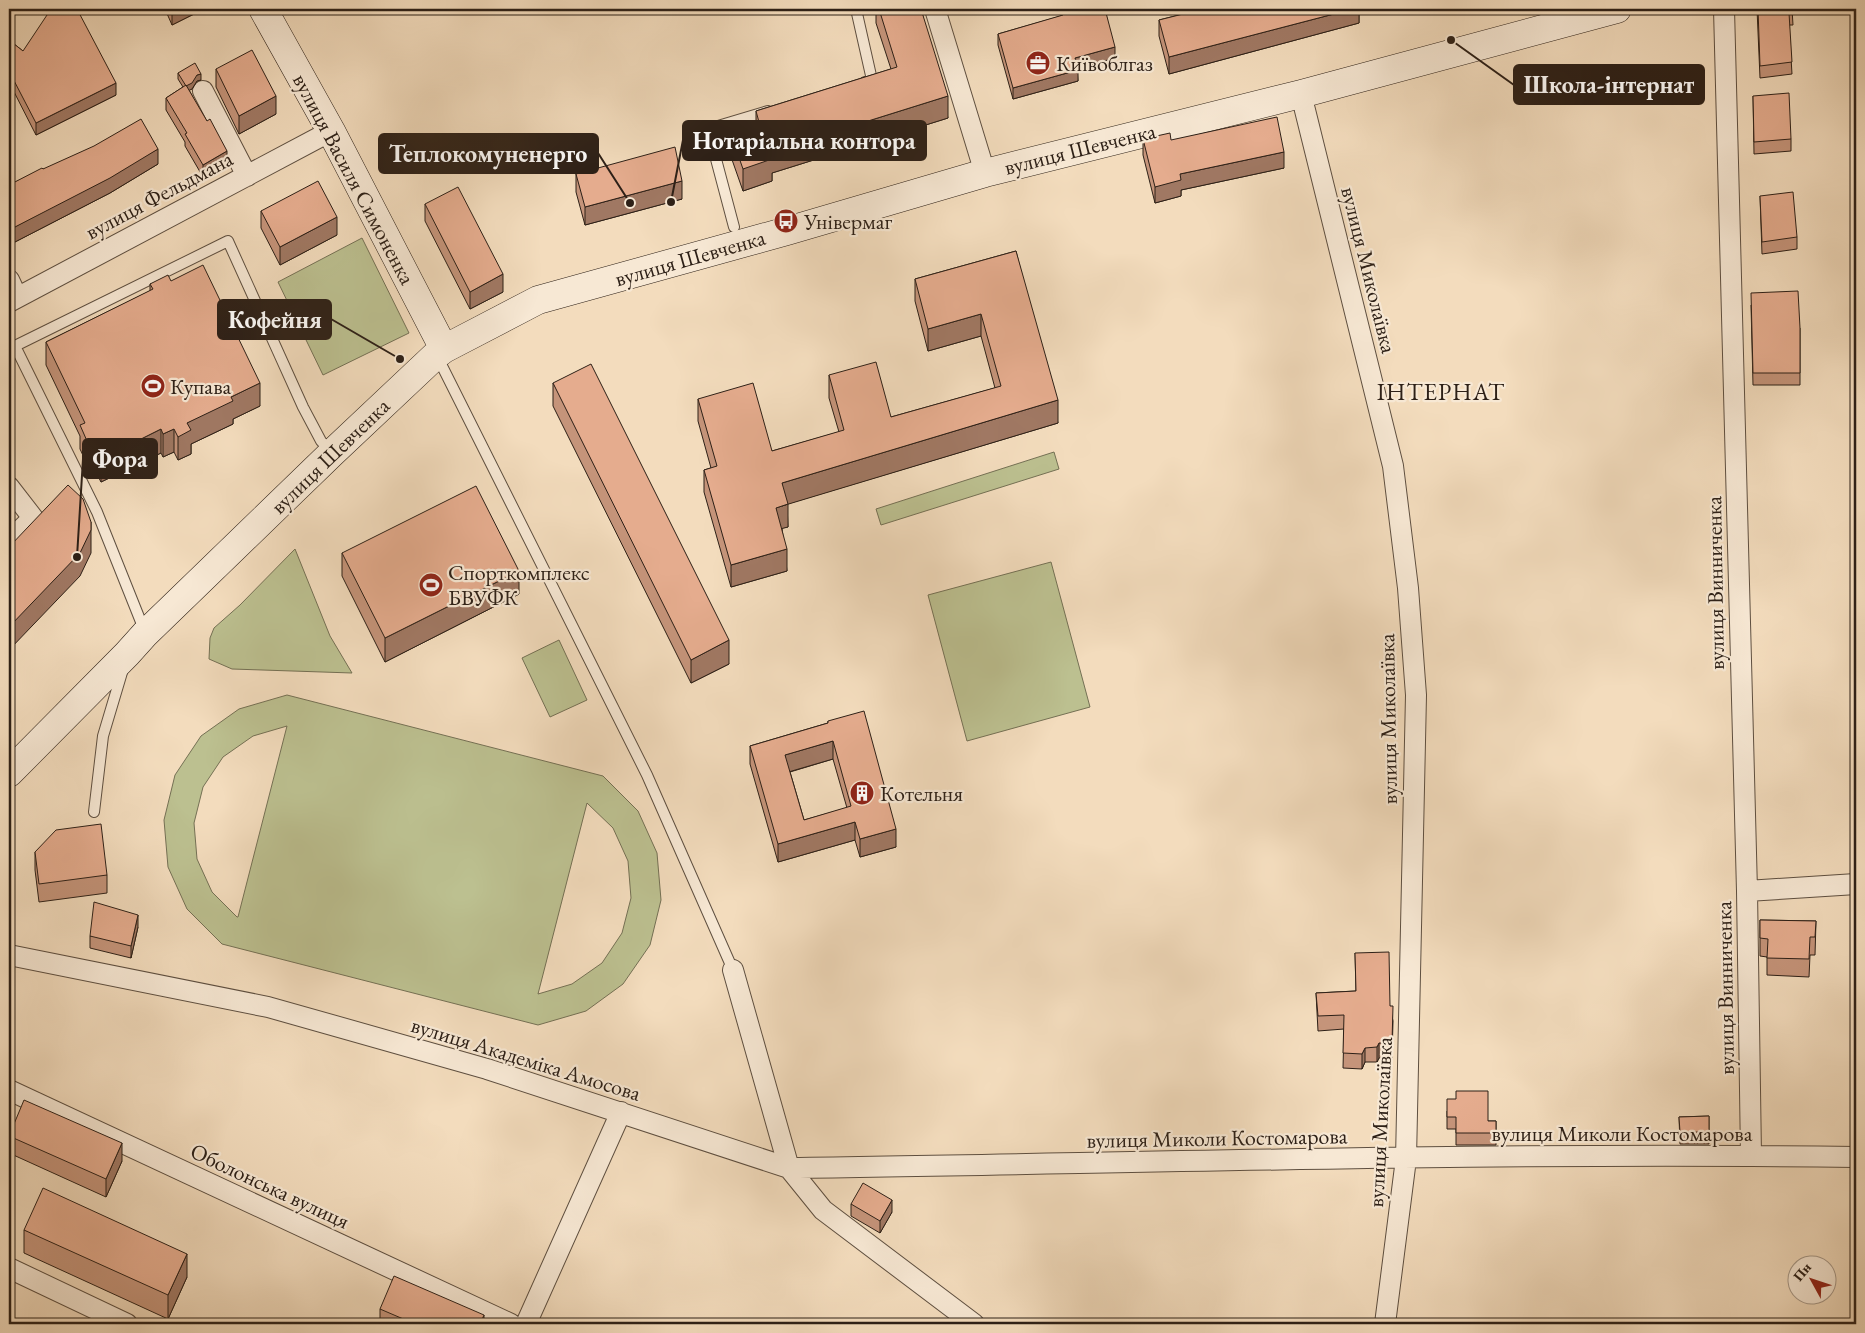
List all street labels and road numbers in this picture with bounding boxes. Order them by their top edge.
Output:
street label: вулиця Василя Симоненка [286,68,422,290]
street label: вулиця Шевченка [1001,116,1159,182]
street label: вулиця Фельдмана [80,144,238,246]
street label: вулиця Миколаївка [1334,184,1404,357]
street label: вулиця Шевченка [611,223,769,293]
street label: вулиця Шевченка [264,392,396,520]
street label: вулиця Винниченка [1699,496,1731,670]
street label: вулиця Миколаївка [1372,633,1404,805]
street label: вулиця Винниченка [1709,901,1741,1075]
street label: вулиця Академіка Амосова [408,1010,644,1108]
street label: вулиця Миколаївка [1361,1036,1399,1208]
street label: вулиця Миколи Костомарова [1492,1119,1753,1148]
street label: вулиця Миколи Костомарова [1086,1121,1348,1155]
street label: Оболонська вулиця [186,1136,354,1236]

